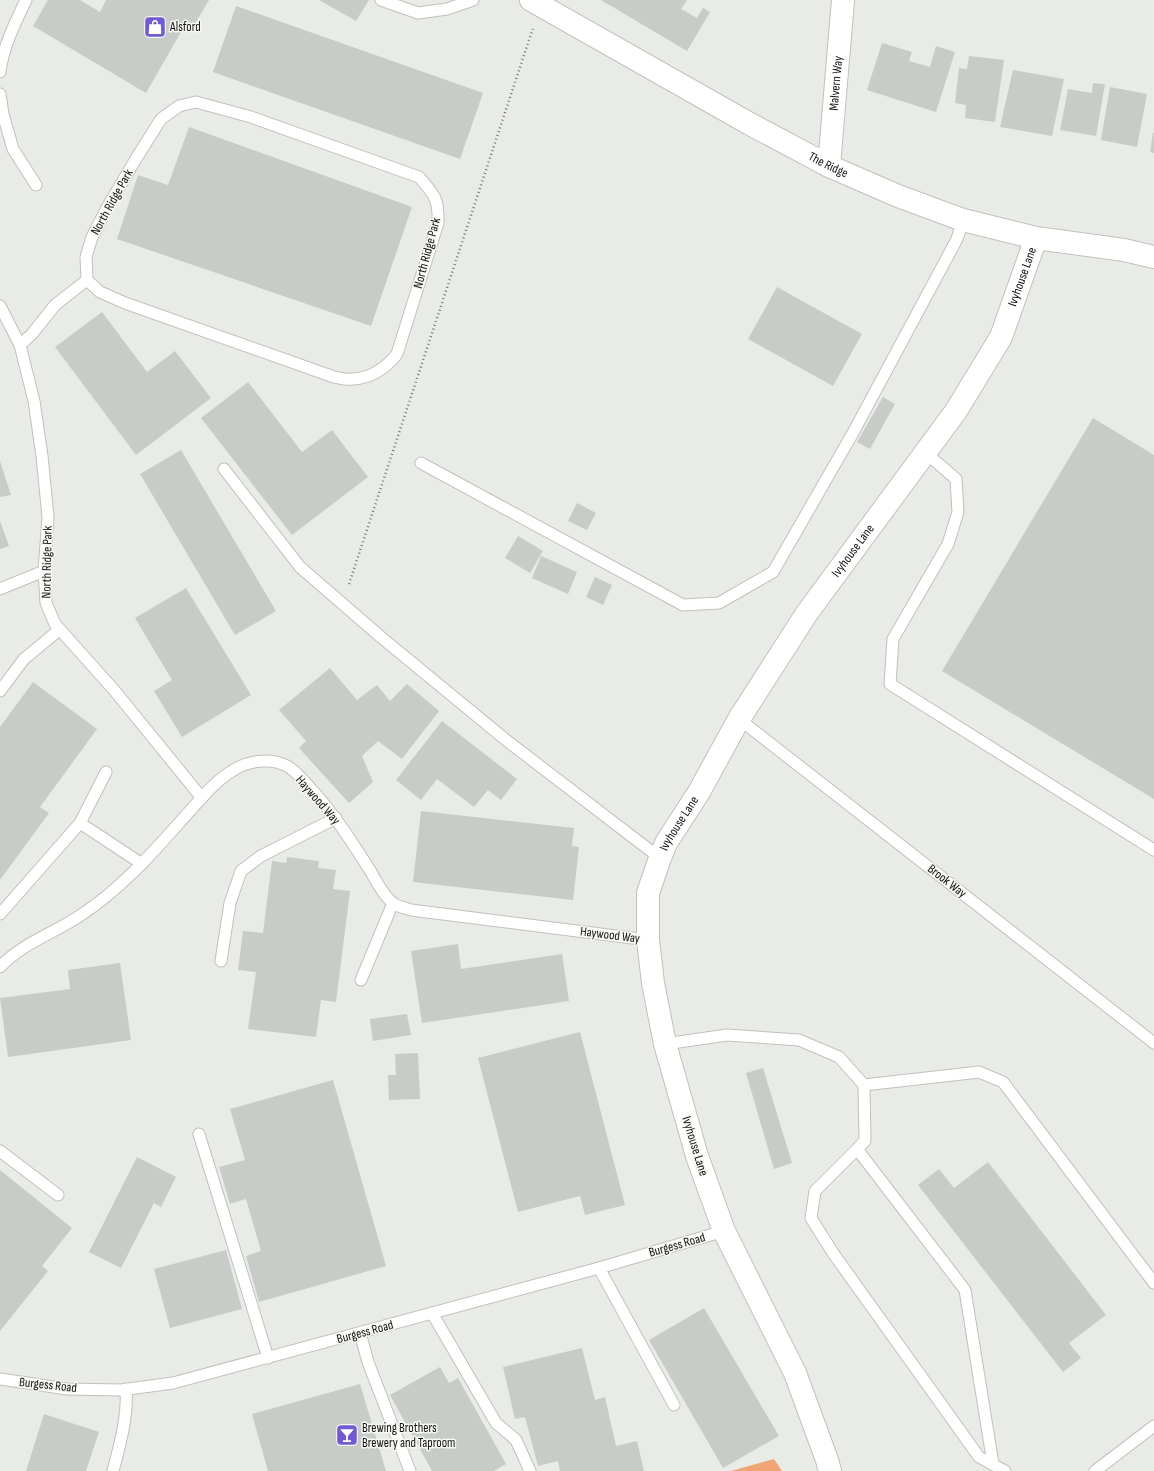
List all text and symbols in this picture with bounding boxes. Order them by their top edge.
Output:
shop icon: Alsford [142,14,168,40]
place label: Alsford [169,19,201,35]
street label: Malvern Way [826,55,846,111]
street label: The Ridge [806,148,851,181]
street label: North Ridge Park [87,166,137,238]
street label: North Ridge Park [410,216,444,290]
street label: Ivyhouse Lane [1004,245,1040,309]
street label: Ivyhouse Lane [828,521,878,580]
street label: North Ridge Park [38,525,56,599]
street label: Haywood Way [292,772,344,828]
street label: Ivyhouse Lane [656,793,702,853]
street label: Brook Way [924,861,970,901]
street label: Haywood Way [579,923,641,947]
street label: Ivyhouse Lane [678,1114,712,1178]
street label: Burgess Road [647,1229,707,1261]
street label: Burgess Road [335,1317,395,1347]
street label: Burgess Road [18,1374,78,1396]
place label: Brewing Brothers Brewery and Taproom [362,1420,455,1451]
bar icon: Brewing Brothers Brewery and Taproom [334,1422,360,1448]

